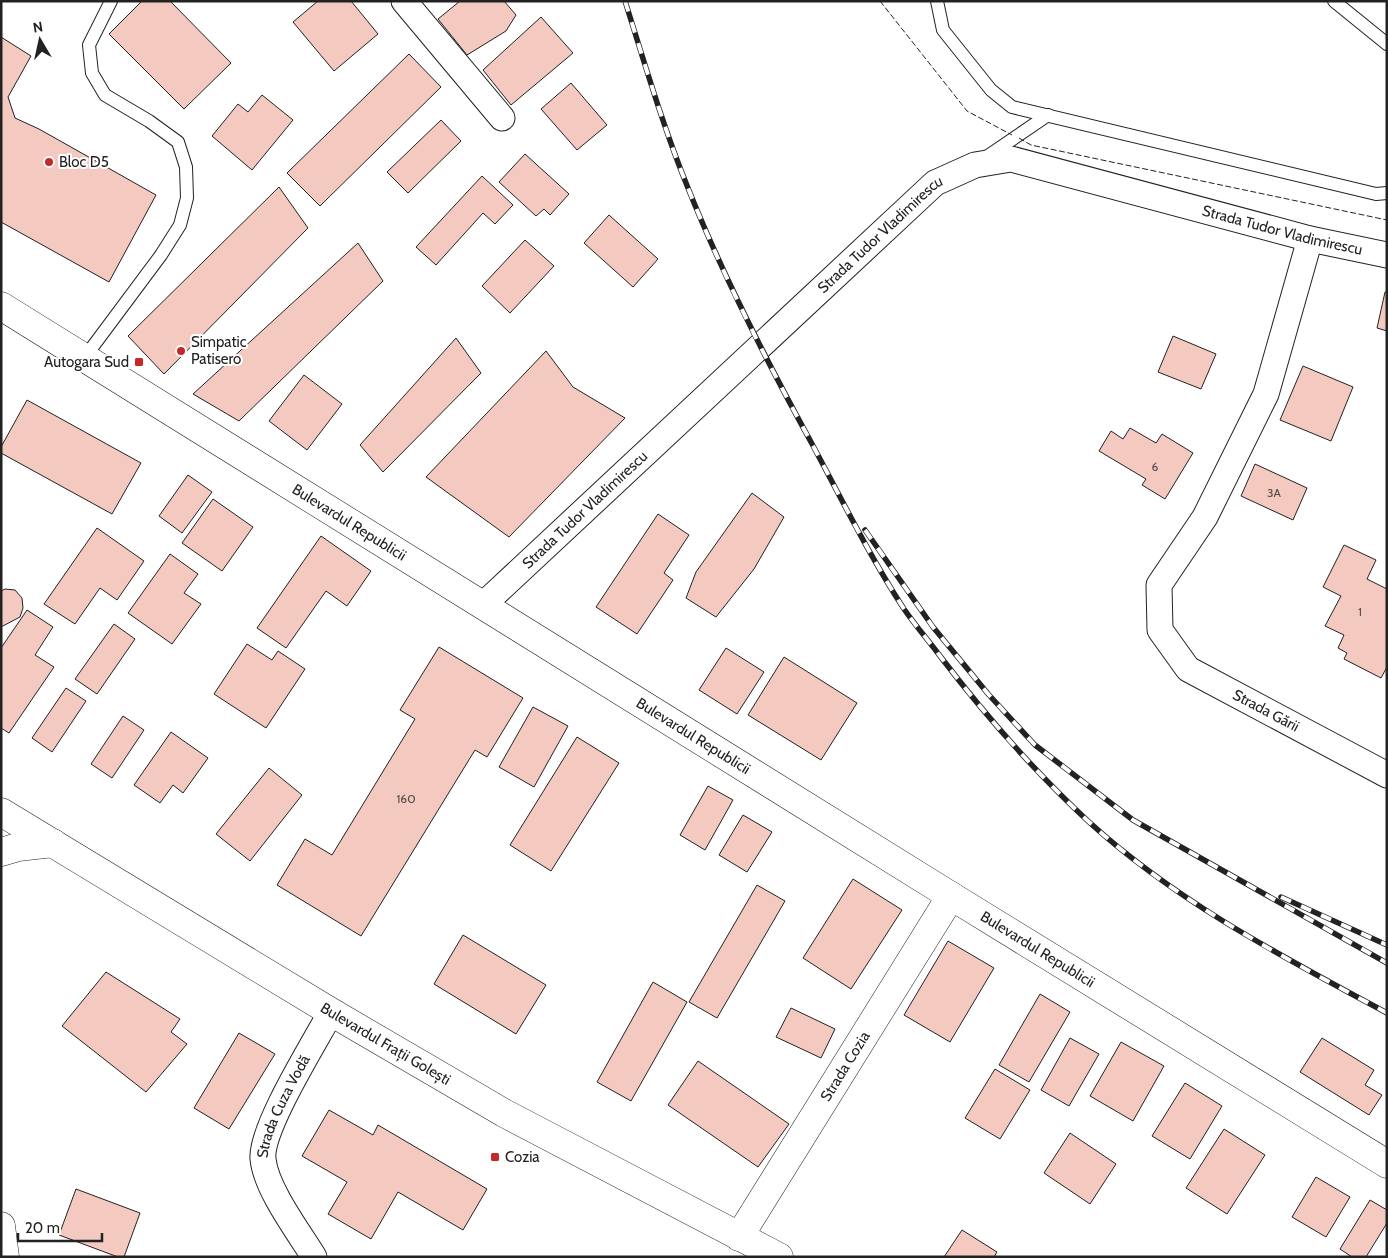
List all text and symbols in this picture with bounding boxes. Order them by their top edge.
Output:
north arrow [15,15,65,65]
text: N [32,17,44,37]
place label: Bloc D5 [59,153,109,171]
marker: Bloc D5 [43,156,55,168]
street label: Strada Tudor Vladimirescu [814,172,945,297]
street label: Strada Tudor Vladimirescu [1200,202,1364,259]
place label: Simpatic Patisero [191,333,247,368]
marker: Simpatic Patisero [175,345,187,357]
place label: Autogara Sud [44,353,129,371]
marker: Autogara Sud [133,356,145,368]
street label: Strada Tudor Vladimirescu [519,447,651,573]
house number: 6 [1152,459,1159,474]
street label: Bulevardul Republicii [289,480,410,565]
house number: 3A [1267,485,1282,500]
house number: 1 [1358,604,1362,619]
street label: Strada Gării [1230,686,1302,736]
street label: Bulevardul Republicii [633,694,754,778]
house number: 160 [396,791,416,806]
street label: Bulevardul Republicii [977,907,1098,991]
street label: Bulevardul Frații Golești [317,999,454,1089]
street label: Strada Cozia [817,1027,874,1105]
street label: Strada Cuza Vodă [254,1051,314,1159]
place label: Cozia [505,1148,540,1166]
marker: Cozia [489,1151,501,1163]
scale bar [18,1210,101,1242]
text: 20 m [25,1219,60,1237]

